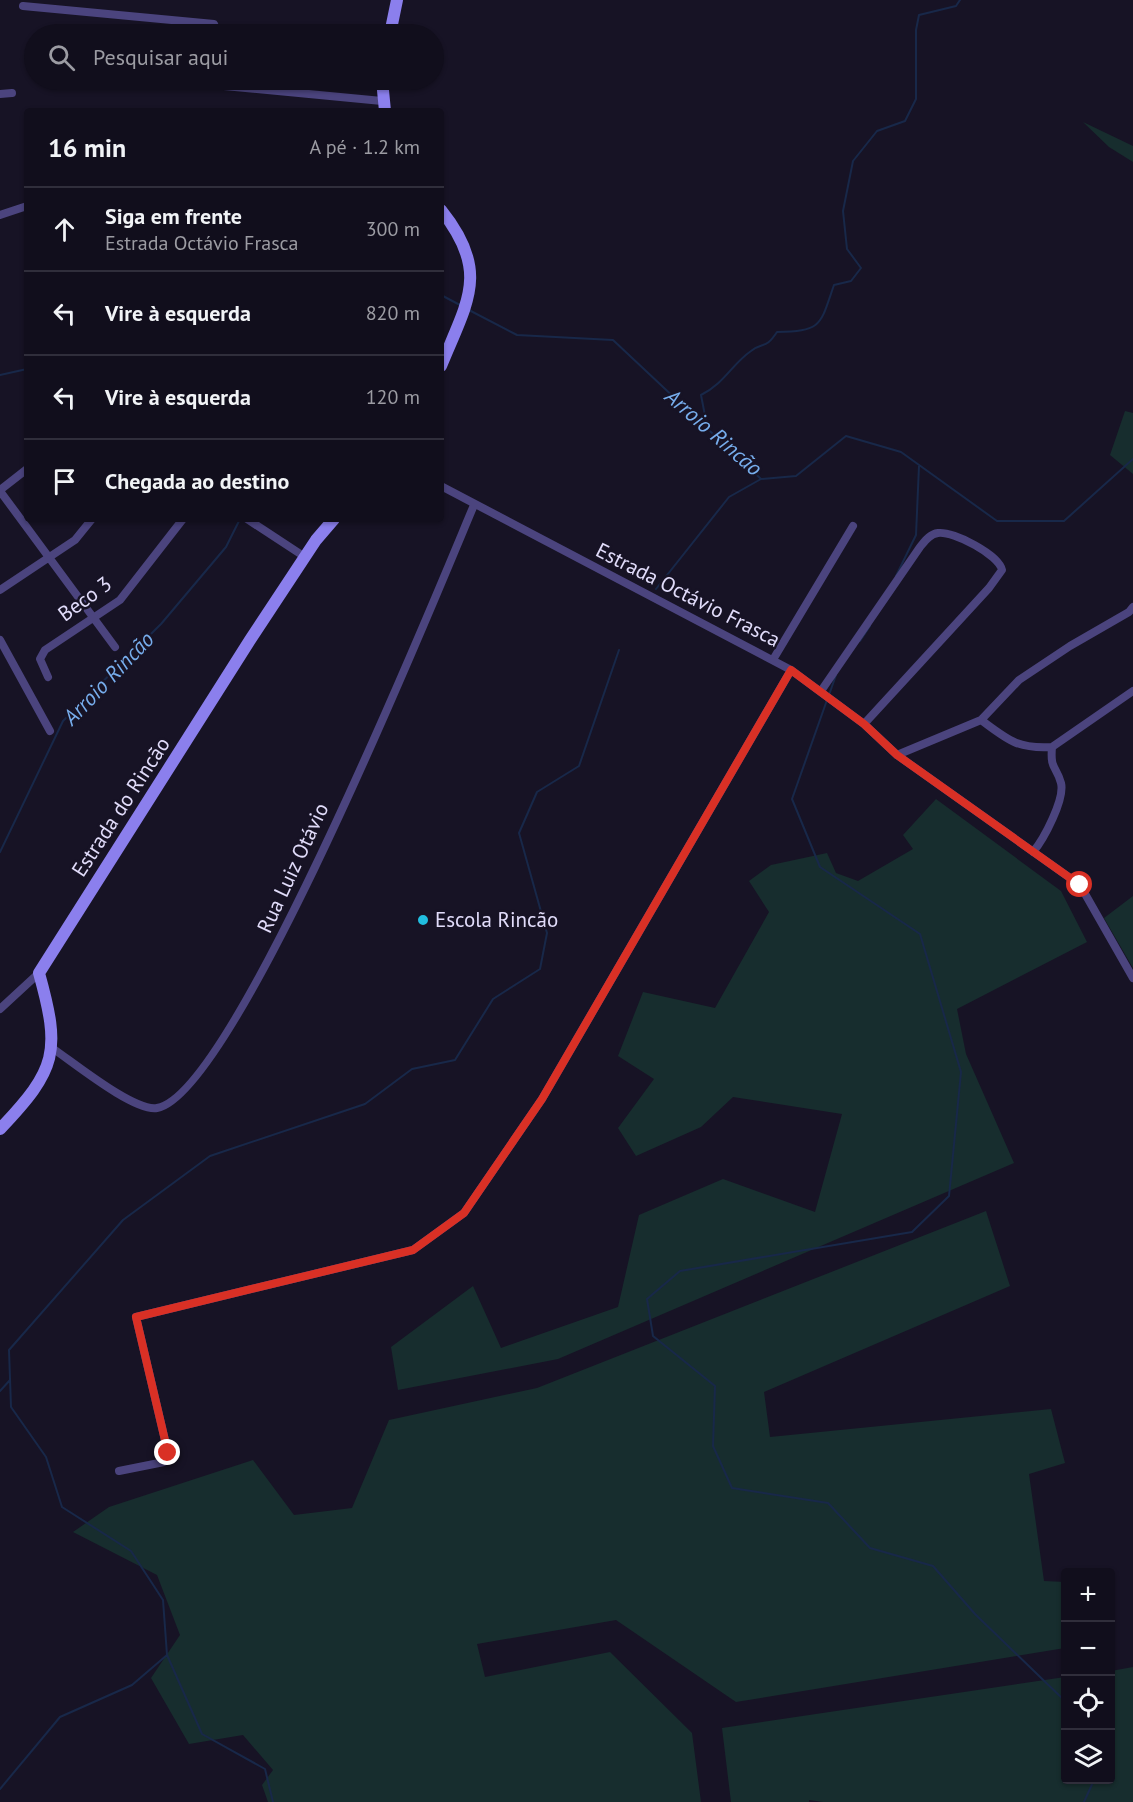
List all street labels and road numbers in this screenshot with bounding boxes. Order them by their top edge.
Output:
street label: Estrada Octávio Frasca [592,536,785,653]
street label: Beco 3 [53,570,117,627]
street label: Estrada do Rincão [65,732,176,882]
street label: Rua Luiz Otávio [251,799,334,937]

